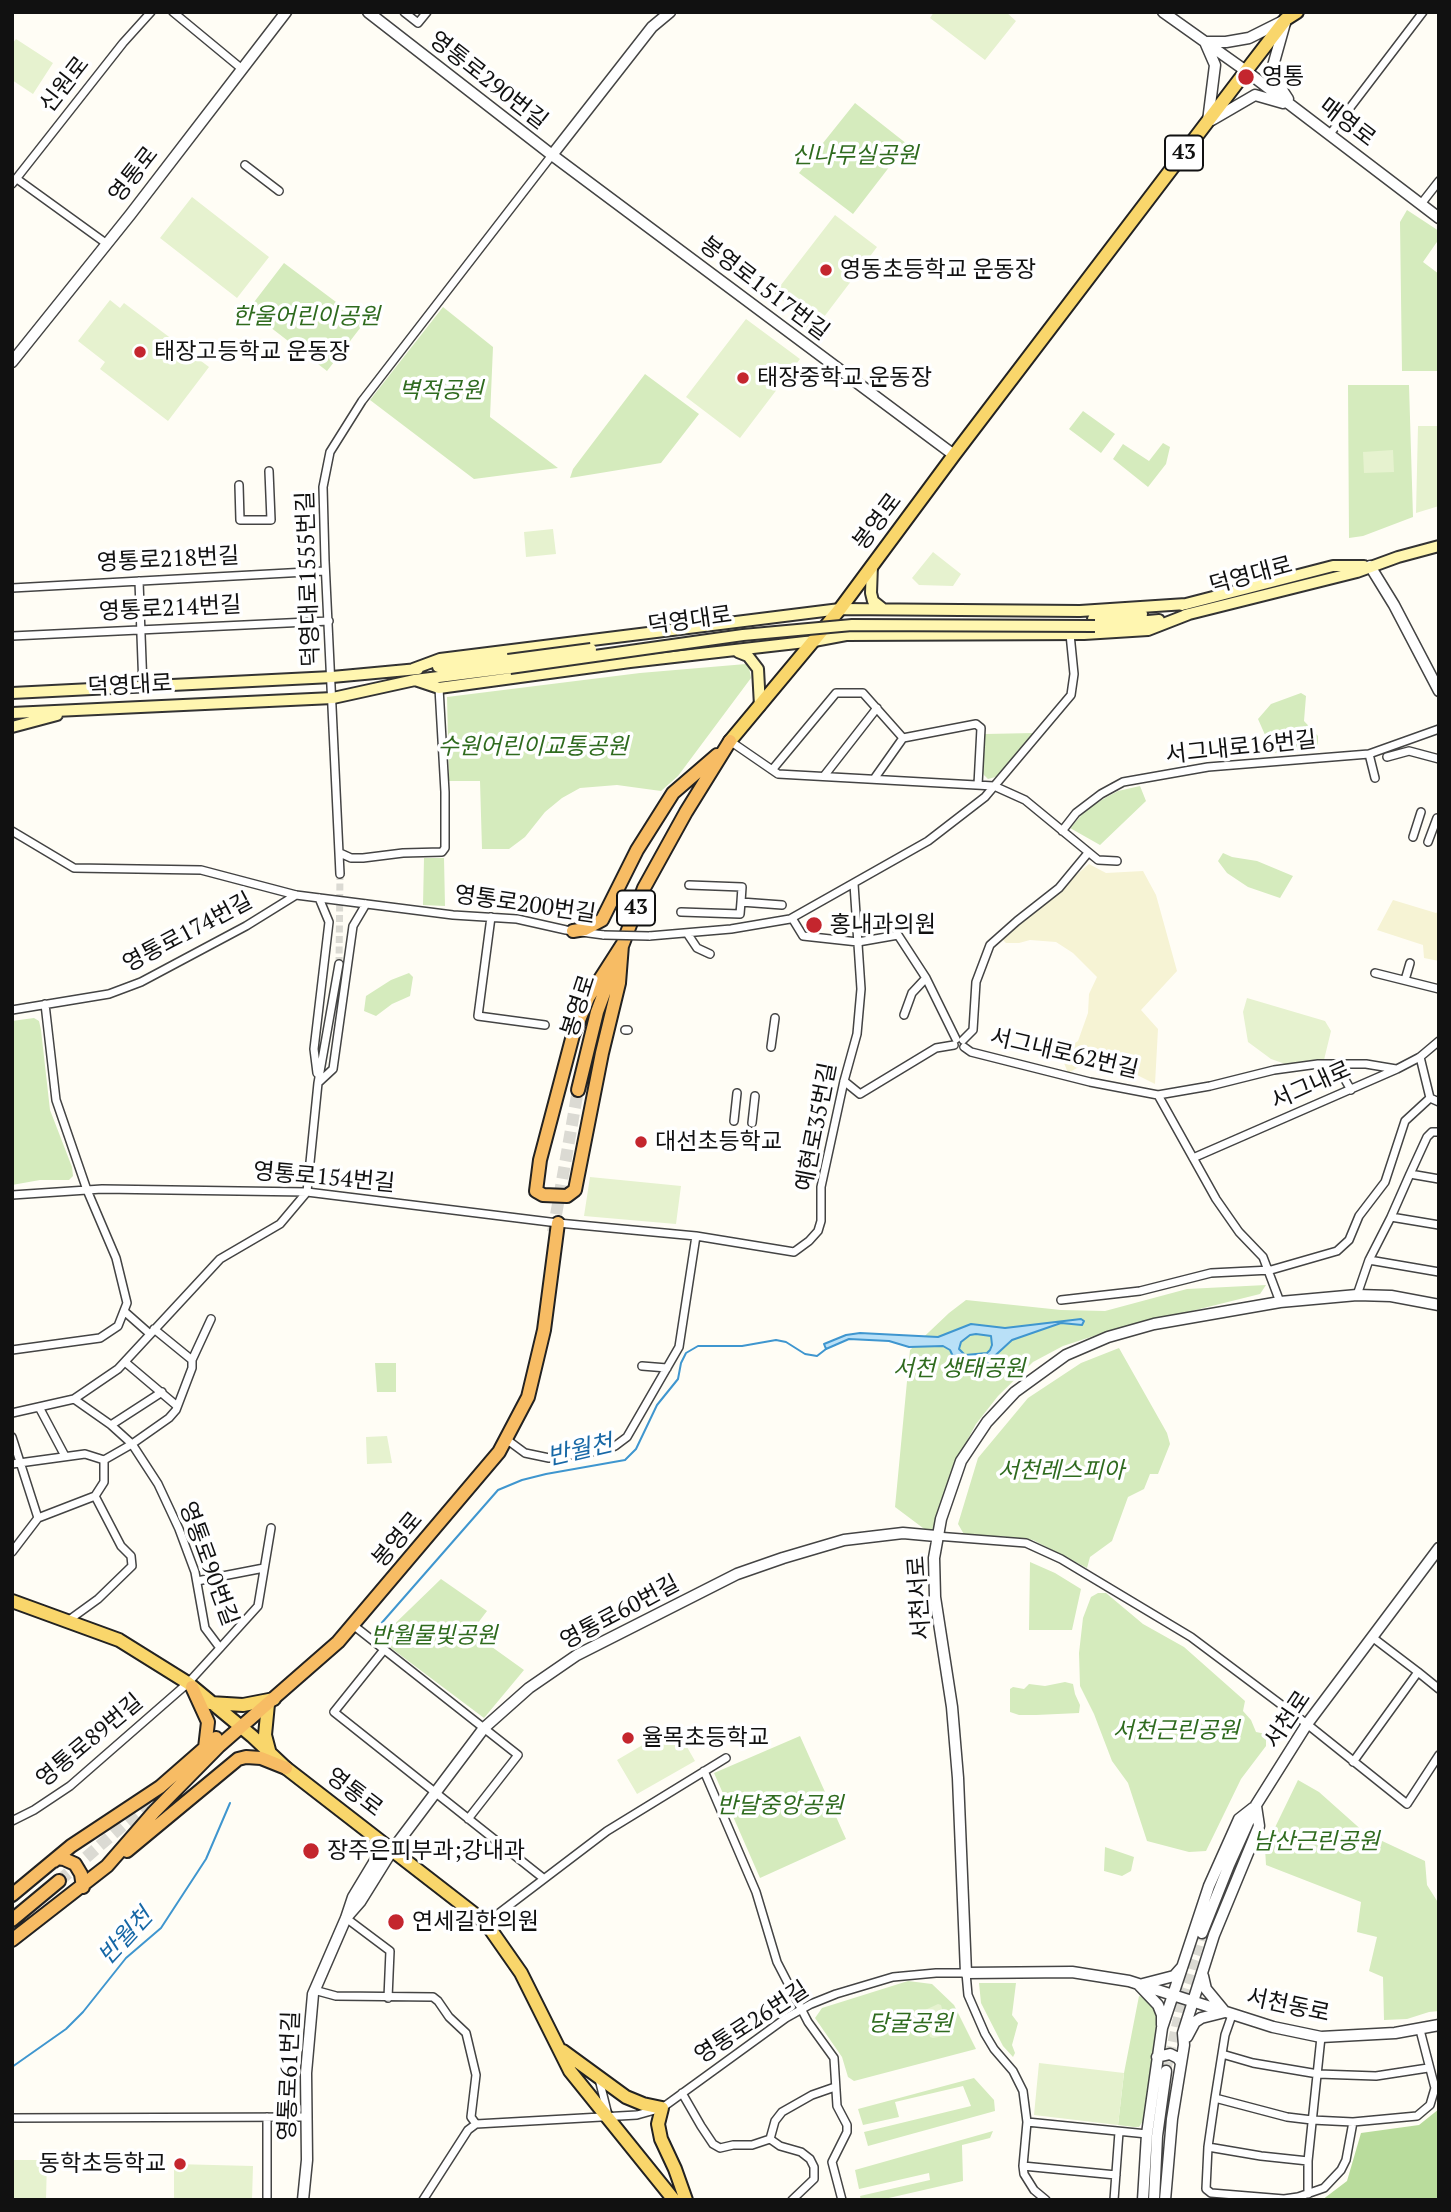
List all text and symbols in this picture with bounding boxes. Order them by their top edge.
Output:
street label: 영통로290번길 [423,26,553,136]
street label: 신원로 [35,51,95,119]
place label: 영통 [1262,63,1304,91]
marker: 영통 [1236,67,1256,87]
street label: 매영로 [1313,93,1381,153]
road number: 43 [1165,136,1203,170]
street label: 영통로 [104,141,164,209]
park label: 신나무실공원 [792,142,918,170]
street label: 봉영로1517번길 [694,231,834,347]
place label: 영동초등학교 운동장 [840,256,1036,284]
marker: 영동초등학교 운동장 [818,262,834,278]
park label: 한울어린이공원 [232,303,380,331]
place label: 태장고등학교 운동장 [154,338,350,366]
marker: 태장고등학교 운동장 [132,344,148,360]
place label: 태장중학교 운동장 [757,364,932,392]
marker: 태장중학교 운동장 [735,370,751,386]
park label: 벽적공원 [399,377,483,405]
street label: 봉영로 [848,488,908,556]
street label: 덕영대로1555번길 [292,491,326,667]
street label: 영통로218번길 [96,542,240,578]
street label: 덕영대로 [1207,552,1295,600]
street label: 영통로214번길 [98,591,242,627]
street label: 덕영대로 [646,601,734,641]
street label: 덕영대로 [87,670,173,702]
street label: 서그내로16번길 [1164,726,1318,770]
park label: 수원어린이교통공원 [438,733,628,761]
street label: 영통로200번길 [452,881,598,929]
street label: 영통로174번길 [119,887,257,979]
road number: 43 [617,890,655,926]
place label: 홍내과의원 [830,911,936,939]
marker: 홍내과의원 [804,915,824,935]
street label: 봉영로 [556,972,602,1040]
street label: 서그내로62번길 [987,1024,1141,1084]
street label: 서그내로 [1267,1056,1355,1116]
street label: 예현로35번길 [791,1060,843,1194]
place label: 대선초등학교 [655,1128,782,1156]
marker: 대선초등학교 [633,1134,649,1150]
street label: 영통로154번길 [252,1158,396,1198]
park label: 서천 생태공원 [893,1355,1025,1383]
water label: 반월천 [544,1430,616,1472]
park label: 서천레스피아 [998,1457,1124,1485]
street label: 영통로90번길 [173,1498,243,1630]
street label: 봉영로 [367,1507,429,1573]
street label: 서천서로 [903,1555,937,1641]
street label: 영통로60번길 [556,1570,684,1656]
park label: 반월물빛공원 [371,1622,497,1650]
street label: 서천로 [1259,1686,1317,1754]
street label: 영통로89번길 [31,1689,149,1793]
park label: 서천근린공원 [1113,1717,1239,1745]
place label: 율목초등학교 [642,1724,769,1752]
marker: 율목초등학교 [620,1730,636,1746]
street label: 영통로 [320,1763,388,1823]
park label: 반달중앙공원 [717,1792,843,1820]
park label: 남산근린공원 [1253,1828,1379,1856]
place label: 장주은피부과;강내과 [327,1837,525,1865]
marker: 장주은피부과;강내과 [301,1841,321,1861]
water label: 반월천 [93,1903,159,1971]
place label: 연세길한의원 [412,1908,539,1936]
marker: 연세길한의원 [386,1912,406,1932]
street label: 영통로26번길 [690,1976,814,2070]
street label: 서천동로 [1244,1984,1332,2028]
street label: 영통로61번길 [274,2010,306,2142]
park label: 당굴공원 [868,2010,952,2038]
place label: 동학초등학교 [39,2150,166,2178]
marker: 동학초등학교 [172,2156,188,2172]

